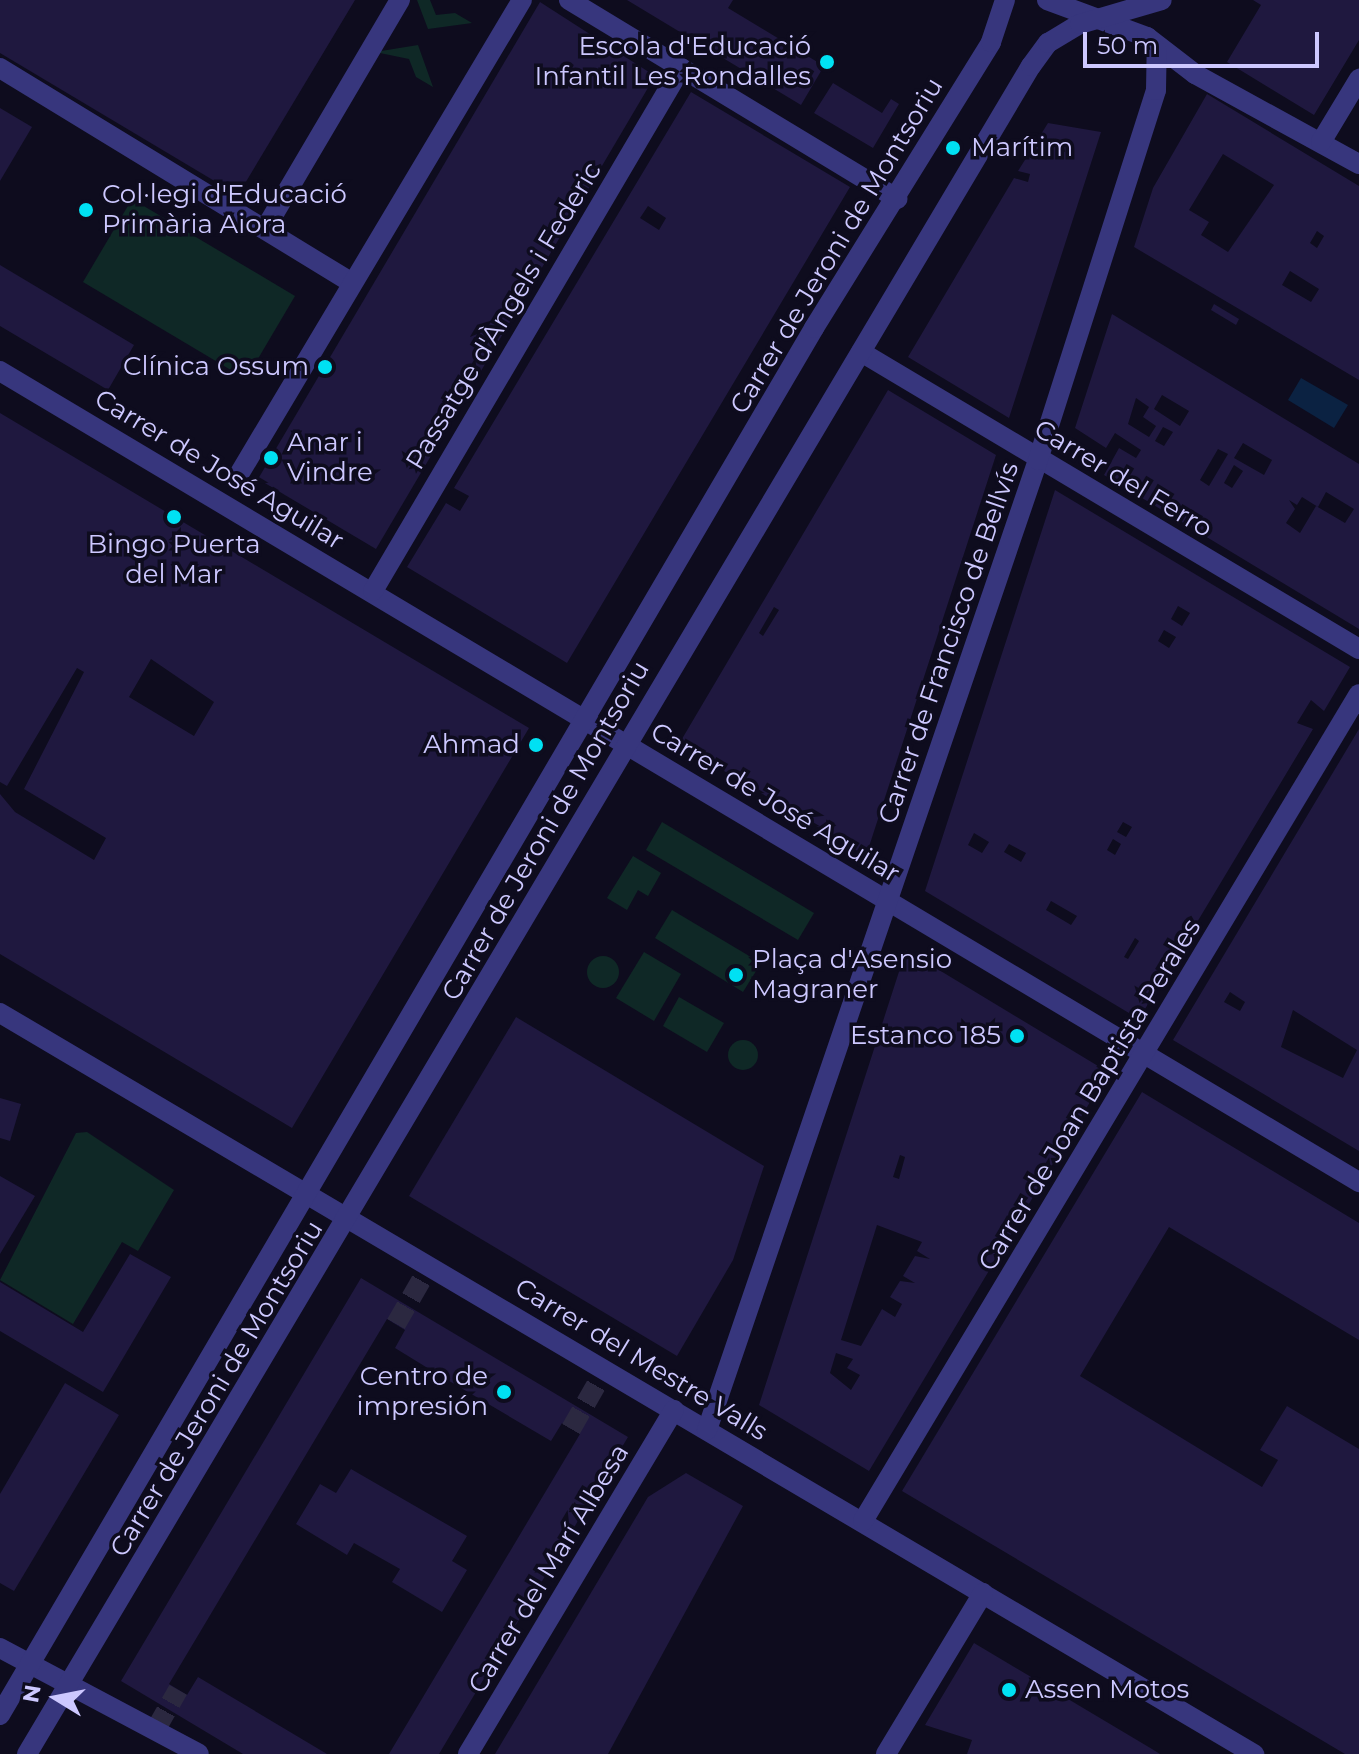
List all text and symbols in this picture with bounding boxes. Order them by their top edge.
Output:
scale bar [1087,16,1323,66]
place label: Escola d'Educació Infantil Les Rondalles [534,31,811,92]
text: 50 m [1097,31,1158,60]
marker: Escola d'Educació Infantil Les Rondalles [818,53,836,71]
street label: Carrer de Jeroni de Montsoriu [724,72,950,420]
place label: Marítim [971,132,1073,164]
marker: Marítim [942,137,964,159]
street label: Passatge d'Àngels i Federic [400,157,608,475]
place label: Col·legi d'Educació Primària Aiora [102,179,347,240]
marker: Col·legi d'Educació Primària Aiora [77,201,95,219]
place label: Clínica Ossum [123,351,309,383]
marker: Clínica Ossum [316,358,334,376]
street label: Carrer de José Aguilar [89,383,349,557]
street label: Carrer del Ferro [1028,414,1218,544]
place label: Anar i Vindre [287,427,373,488]
marker: Anar i Vindre [262,449,280,467]
street label: Carrer de Francisco de Bellvís [872,458,1026,828]
marker: Bingo Puerta del Mar [165,508,183,526]
place label: Bingo Puerta del Mar [87,529,261,590]
street label: Carrer de Jeroni de Montsoriu [436,656,656,1006]
street label: Carrer de José Aguilar [645,716,905,890]
place label: Ahmad [423,729,520,761]
marker: Ahmad [527,736,545,754]
street label: Carrer de Joan Baptista Perales [972,913,1208,1277]
place label: Plaça d'Asensio Magraner [752,944,952,1006]
marker: Plaça d'Asensio Magraner [727,966,745,984]
place label: Estanco 185 [850,1020,1001,1052]
marker: Estanco 185 [1008,1027,1026,1045]
street label: Carrer de Jeroni de Montsoriu [104,1215,330,1563]
street label: Carrer del Mestre Valls [509,1272,773,1448]
place label: Centro de impresión [356,1361,488,1422]
marker: Centro de impresión [495,1383,513,1401]
street label: Carrer del Marí Albesa [462,1439,636,1699]
north arrow [16,1658,96,1738]
place label: Assen Motos [1025,1674,1189,1706]
marker: Assen Motos [1000,1681,1018,1699]
text: N [17,1683,47,1705]

